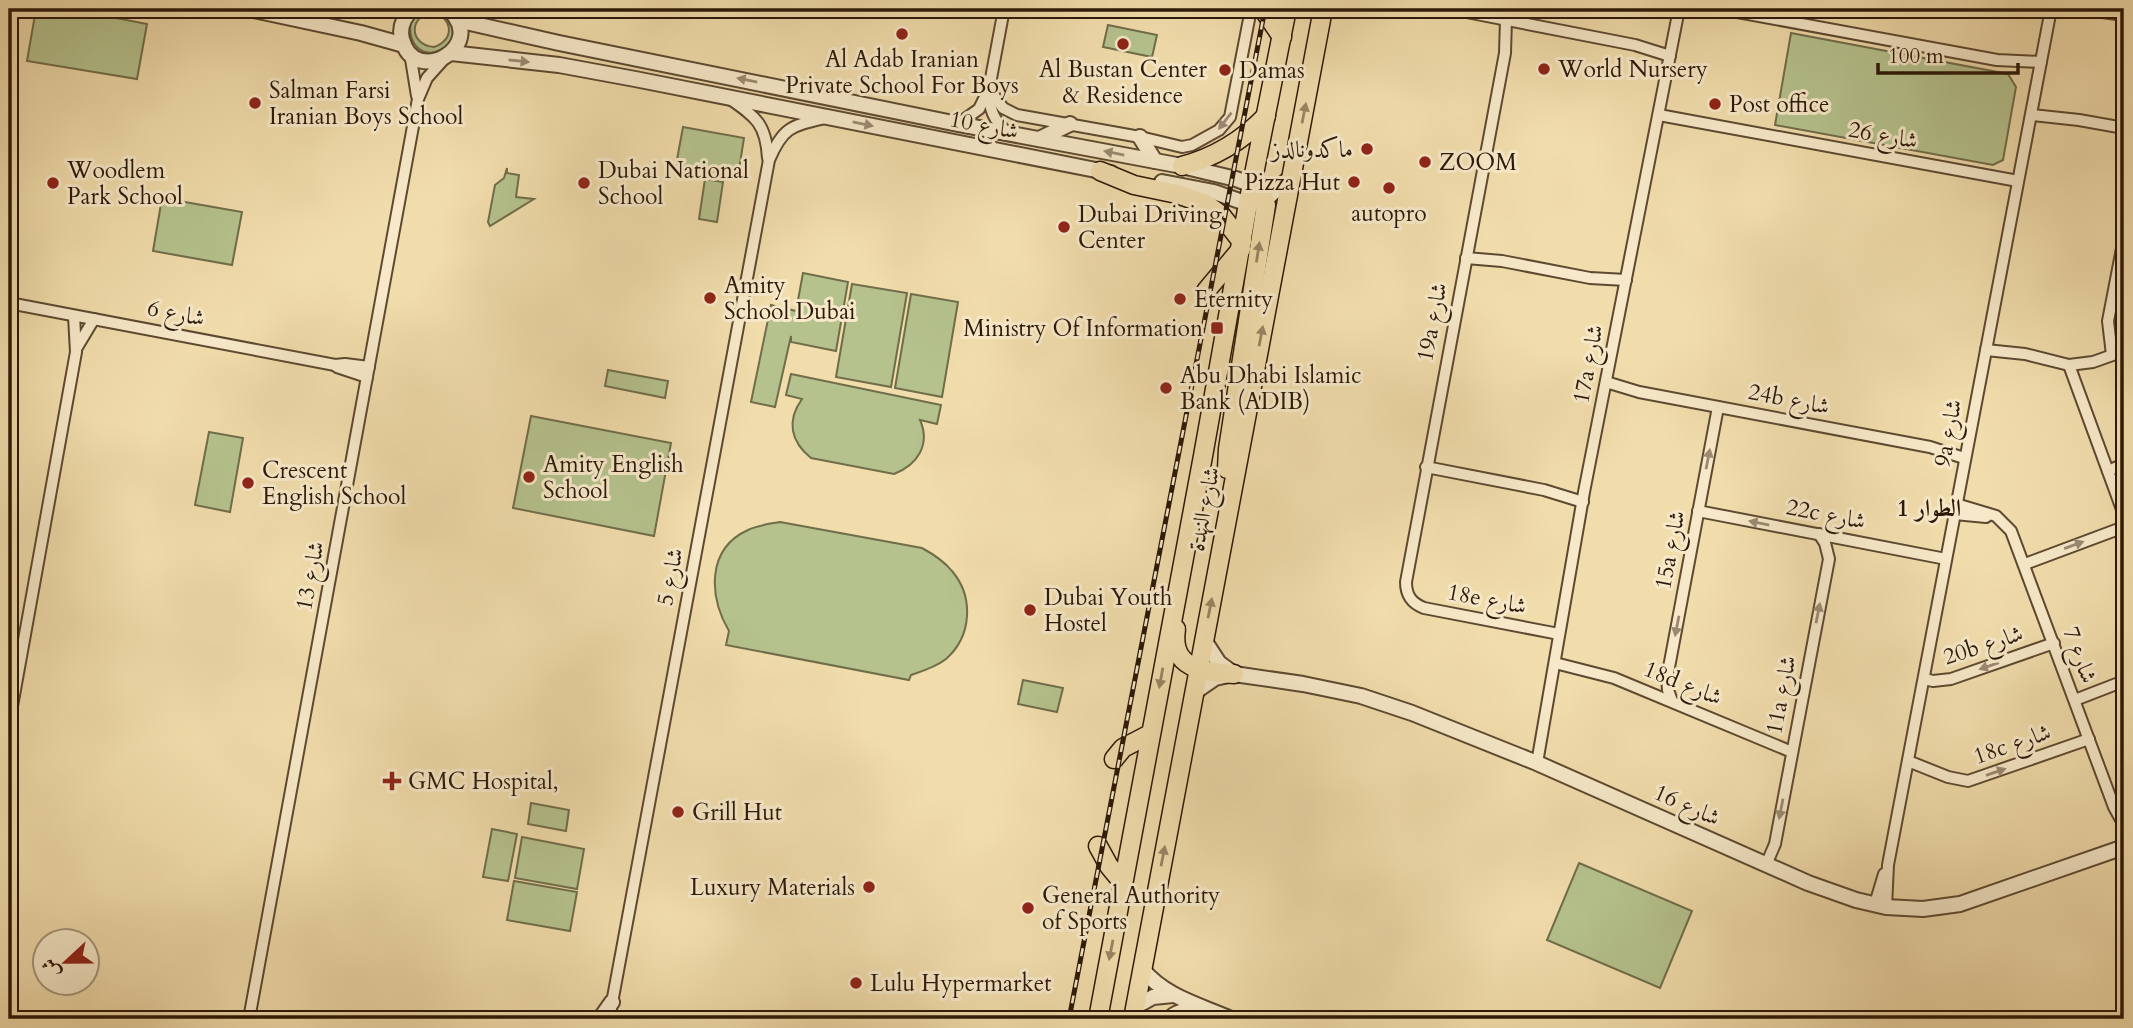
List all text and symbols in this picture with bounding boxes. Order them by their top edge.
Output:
marker: Al Adab Iranian Private School For Boys [894,26,910,42]
scale bar [1878,32,2018,76]
marker: Al Bustan Center & Residence [1115,36,1131,52]
text: 100 m [1888,42,1944,71]
place label: Al Adab Iranian Private School For Boys [785,44,1019,101]
place label: Al Bustan Center & Residence [1039,54,1208,111]
place label: World Nursery [1557,54,1708,85]
one-way arrow [508,55,530,66]
place label: Damas [1239,55,1305,86]
marker: World Nursery [1536,61,1552,77]
marker: Damas [1217,62,1233,78]
place label: Salman Farsi Iranian Boys School [269,75,463,132]
one-way arrow [736,75,758,86]
place label: Post office [1729,89,1829,120]
marker: Salman Farsi Iranian Boys School [247,95,263,111]
marker: Post office [1707,96,1723,112]
one-way arrow [1298,102,1309,124]
street label: شارع 10 [946,103,1021,151]
one-way arrow [1217,112,1232,130]
street label: شارع 26 [1845,114,1920,160]
one-way arrow [852,119,874,130]
place label: ماكدونالدز [1270,134,1353,165]
marker: ماكدونالدز [1359,141,1375,157]
place label: ZOOM [1439,147,1517,178]
one-way arrow [1103,148,1125,159]
marker: ZOOM [1417,154,1433,170]
place label: Woodlem Park School [66,155,183,212]
place label: Dubai National School [598,155,749,212]
place label: Pizza Hut [1244,167,1340,198]
marker: Pizza Hut [1346,174,1362,190]
marker: Woodlem Park School [45,175,61,191]
marker: Dubai National School [576,175,592,191]
marker: autopro [1381,180,1397,196]
place label: autopro [1351,198,1427,229]
place label: Dubai Driving Center [1078,199,1222,256]
marker: Dubai Driving Center [1056,219,1072,235]
one-way arrow [1253,241,1264,263]
place label: Amity School Dubai [724,270,856,327]
street label: 19a شارع [1409,280,1459,365]
place label: Eternity [1194,284,1273,315]
marker: Amity School Dubai [702,290,718,306]
marker: Eternity [1172,291,1188,307]
street label: شارع 6 [144,292,207,338]
place label: Ministry Of Information [963,313,1203,344]
marker: Ministry Of Information [1209,320,1225,336]
street label: 17a شارع [1565,322,1615,407]
one-way arrow [1256,325,1267,347]
place label: Abu Dhabi Islamic Bank (ADIB) [1180,360,1361,417]
street label: 24b شارع [1745,376,1832,426]
marker: Abu Dhabi Islamic Bank (ADIB) [1158,380,1174,396]
street label: 9a شارع [1926,397,1974,470]
one-way arrow [1703,448,1714,470]
place label: Amity English School [543,449,684,506]
place label: Crescent English School [262,455,406,512]
street label: شارع النهدة [1181,464,1231,554]
marker: Amity English School [521,469,537,485]
marker: Crescent English School [240,475,256,491]
street label: 22c شارع [1783,491,1868,541]
district label: الطوار 1 [1897,492,1961,525]
street label: 15a شارع [1647,508,1697,593]
one-way arrow [1748,517,1770,528]
street label: شارع 13 [288,539,336,614]
one-way arrow [2064,539,2085,550]
street label: شارع 5 [649,546,695,609]
street label: 18e شارع [1444,576,1529,626]
place label: Dubai Youth Hostel [1044,582,1173,639]
one-way arrow [1204,597,1215,619]
marker: Dubai Youth Hostel [1022,602,1038,618]
one-way arrow [1813,602,1824,624]
one-way arrow [1671,615,1682,637]
street label: 20b شارع [1939,618,2028,676]
street label: شارع 7 [2052,622,2104,689]
street label: 18d شارع [1638,653,1727,716]
street label: 11a شارع [1758,653,1808,738]
one-way arrow [1979,661,2000,672]
one-way arrow [1155,667,1166,689]
street label: 18c شارع [1969,716,2056,775]
place label: GMC Hospital, [408,766,559,797]
one-way arrow [1985,766,2006,777]
marker: GMC Hospital, [382,771,402,791]
street label: شارع 16 [1647,777,1725,837]
place label: Grill Hut [692,797,782,828]
one-way arrow [1776,798,1787,820]
marker: Grill Hut [670,804,686,820]
one-way arrow [1158,845,1169,867]
place label: Luxury Materials [690,872,855,903]
marker: Luxury Materials [861,879,877,895]
place label: General Authority of Sports [1042,880,1220,937]
marker: General Authority of Sports [1020,900,1036,916]
north arrow [32,926,102,996]
one-way arrow [1105,939,1116,961]
text: ش [36,954,67,982]
place label: Lulu Hypermarket [870,968,1051,999]
marker: Lulu Hypermarket [848,975,864,991]

